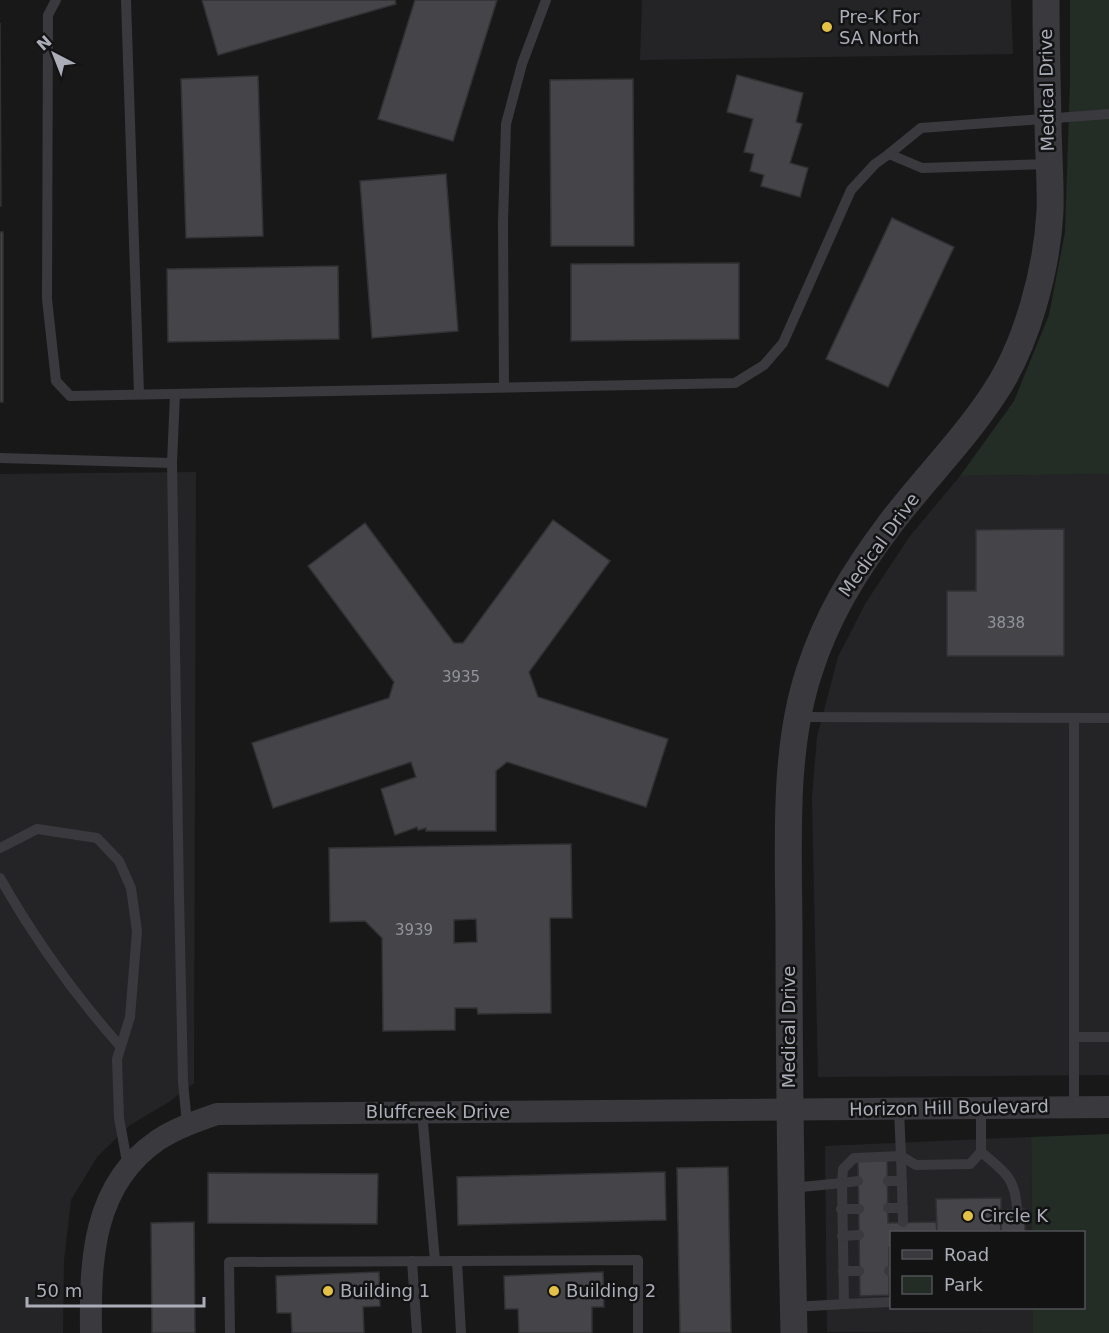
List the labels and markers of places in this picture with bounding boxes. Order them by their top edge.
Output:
place label: Pre-K For SA North [839,6,920,48]
marker: Pre-K For SA North [820,20,834,34]
place label: Circle K [980,1205,1049,1226]
marker: Circle K [961,1209,975,1223]
place label: Building 1 [340,1280,430,1301]
place label: Building 2 [566,1280,656,1301]
marker: Building 1 [321,1284,335,1298]
marker: Building 2 [547,1284,561,1298]

